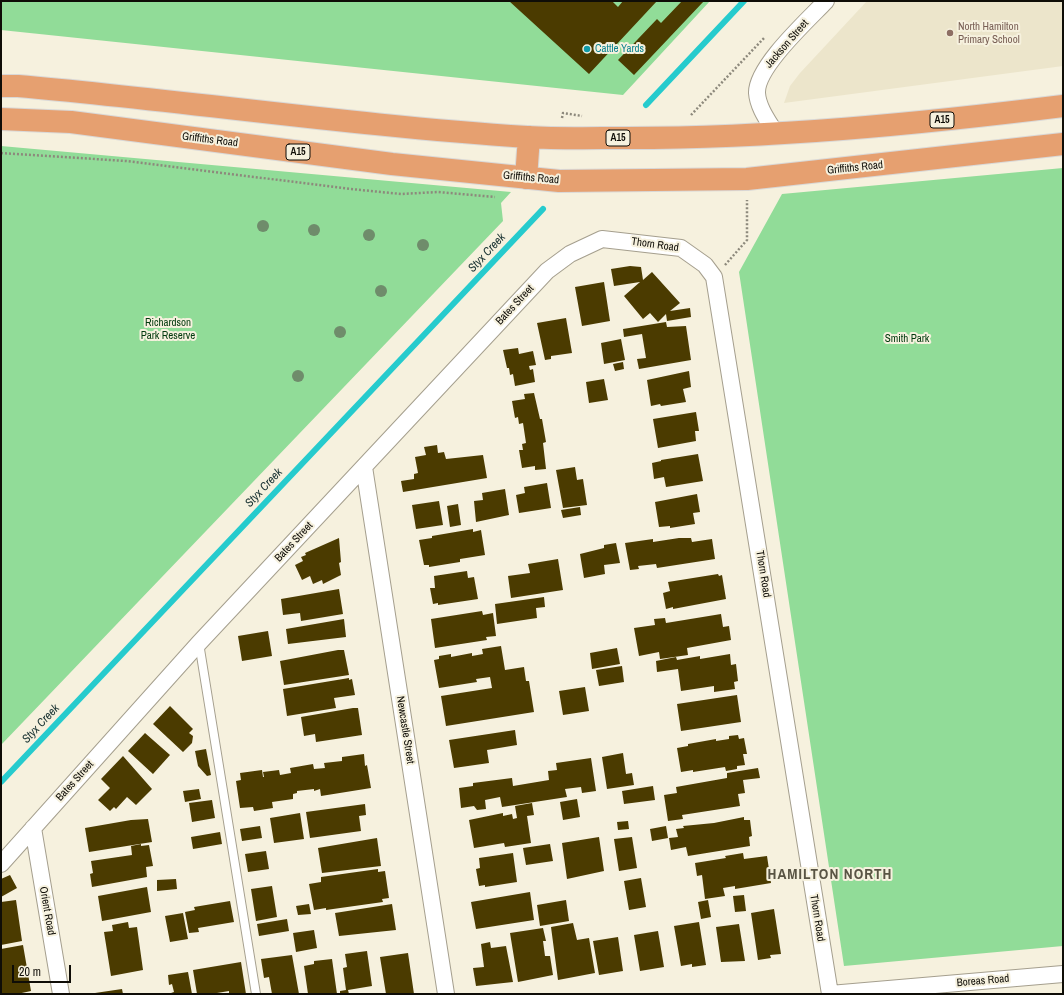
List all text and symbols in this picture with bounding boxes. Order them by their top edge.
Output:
street label: Jackson Street [762,17,812,71]
place label: North Hamilton Primary School [958,20,1020,46]
marker: North Hamilton Primary School [945,28,955,38]
place label: Cattle Yards [595,42,644,56]
marker: Cattle Yards [582,44,592,54]
road number: A15 [930,112,954,128]
street label: Griffiths Road [181,130,239,150]
road number: A15 [606,130,630,146]
road number: A15 [286,144,310,160]
street label: Griffiths Road [826,159,884,177]
street label: Griffiths Road [503,169,559,187]
water label: Styx Creek [465,230,509,276]
street label: Thorn Road [630,235,680,255]
street label: Bates Street [493,282,537,328]
park label: Richardson Park Reserve [141,316,195,342]
park label: Smith Park [885,332,929,346]
water label: Styx Creek [242,465,286,511]
street label: Bates Street [272,519,316,565]
street label: Thorn Road [753,549,773,599]
street label: Newcastle Street [393,695,417,765]
water label: Styx Creek [19,701,63,747]
street label: Bates Street [53,758,97,804]
district label: HAMILTON NORTH [768,866,892,884]
street label: Orient Road [36,886,58,936]
street label: Thorn Road [807,893,827,943]
scale bar [14,957,73,983]
text: 20 m [19,964,41,980]
street label: Boreas Road [956,972,1010,990]

